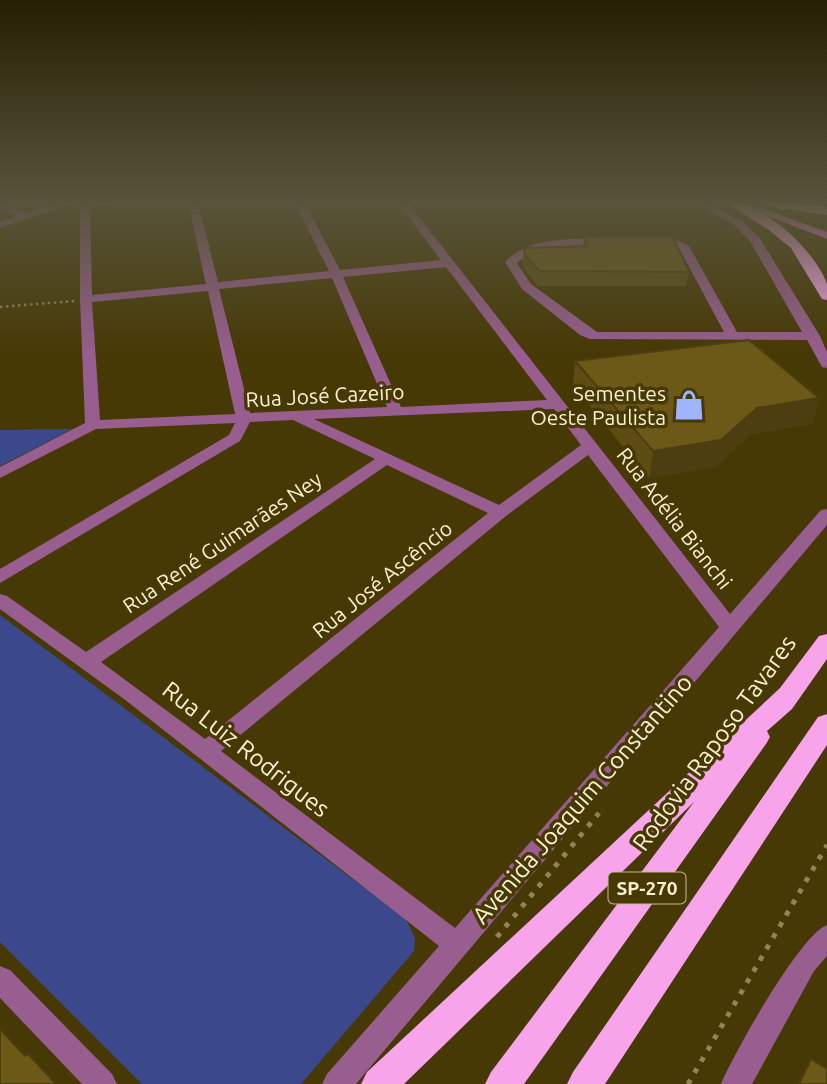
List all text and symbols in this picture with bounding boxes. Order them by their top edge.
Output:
street label: Rua José Cazeiro [245,379,405,411]
place label: Sementes Oeste Paulista [531,381,666,429]
shop icon: Sementes Oeste Paulista [672,388,706,422]
street label: Rua Adélia Bianchi [612,443,738,593]
street label: Rua René Guimarães Ney [118,466,326,618]
street label: Rua José Ascêncio [307,515,457,643]
street label: Rodovia Raposo Tavares [627,630,801,856]
street label: Avenida Joaquim Constantino [467,669,697,929]
street label: Rua Luiz Rodrigues [157,676,335,822]
road number: SP-270 [608,873,686,904]

